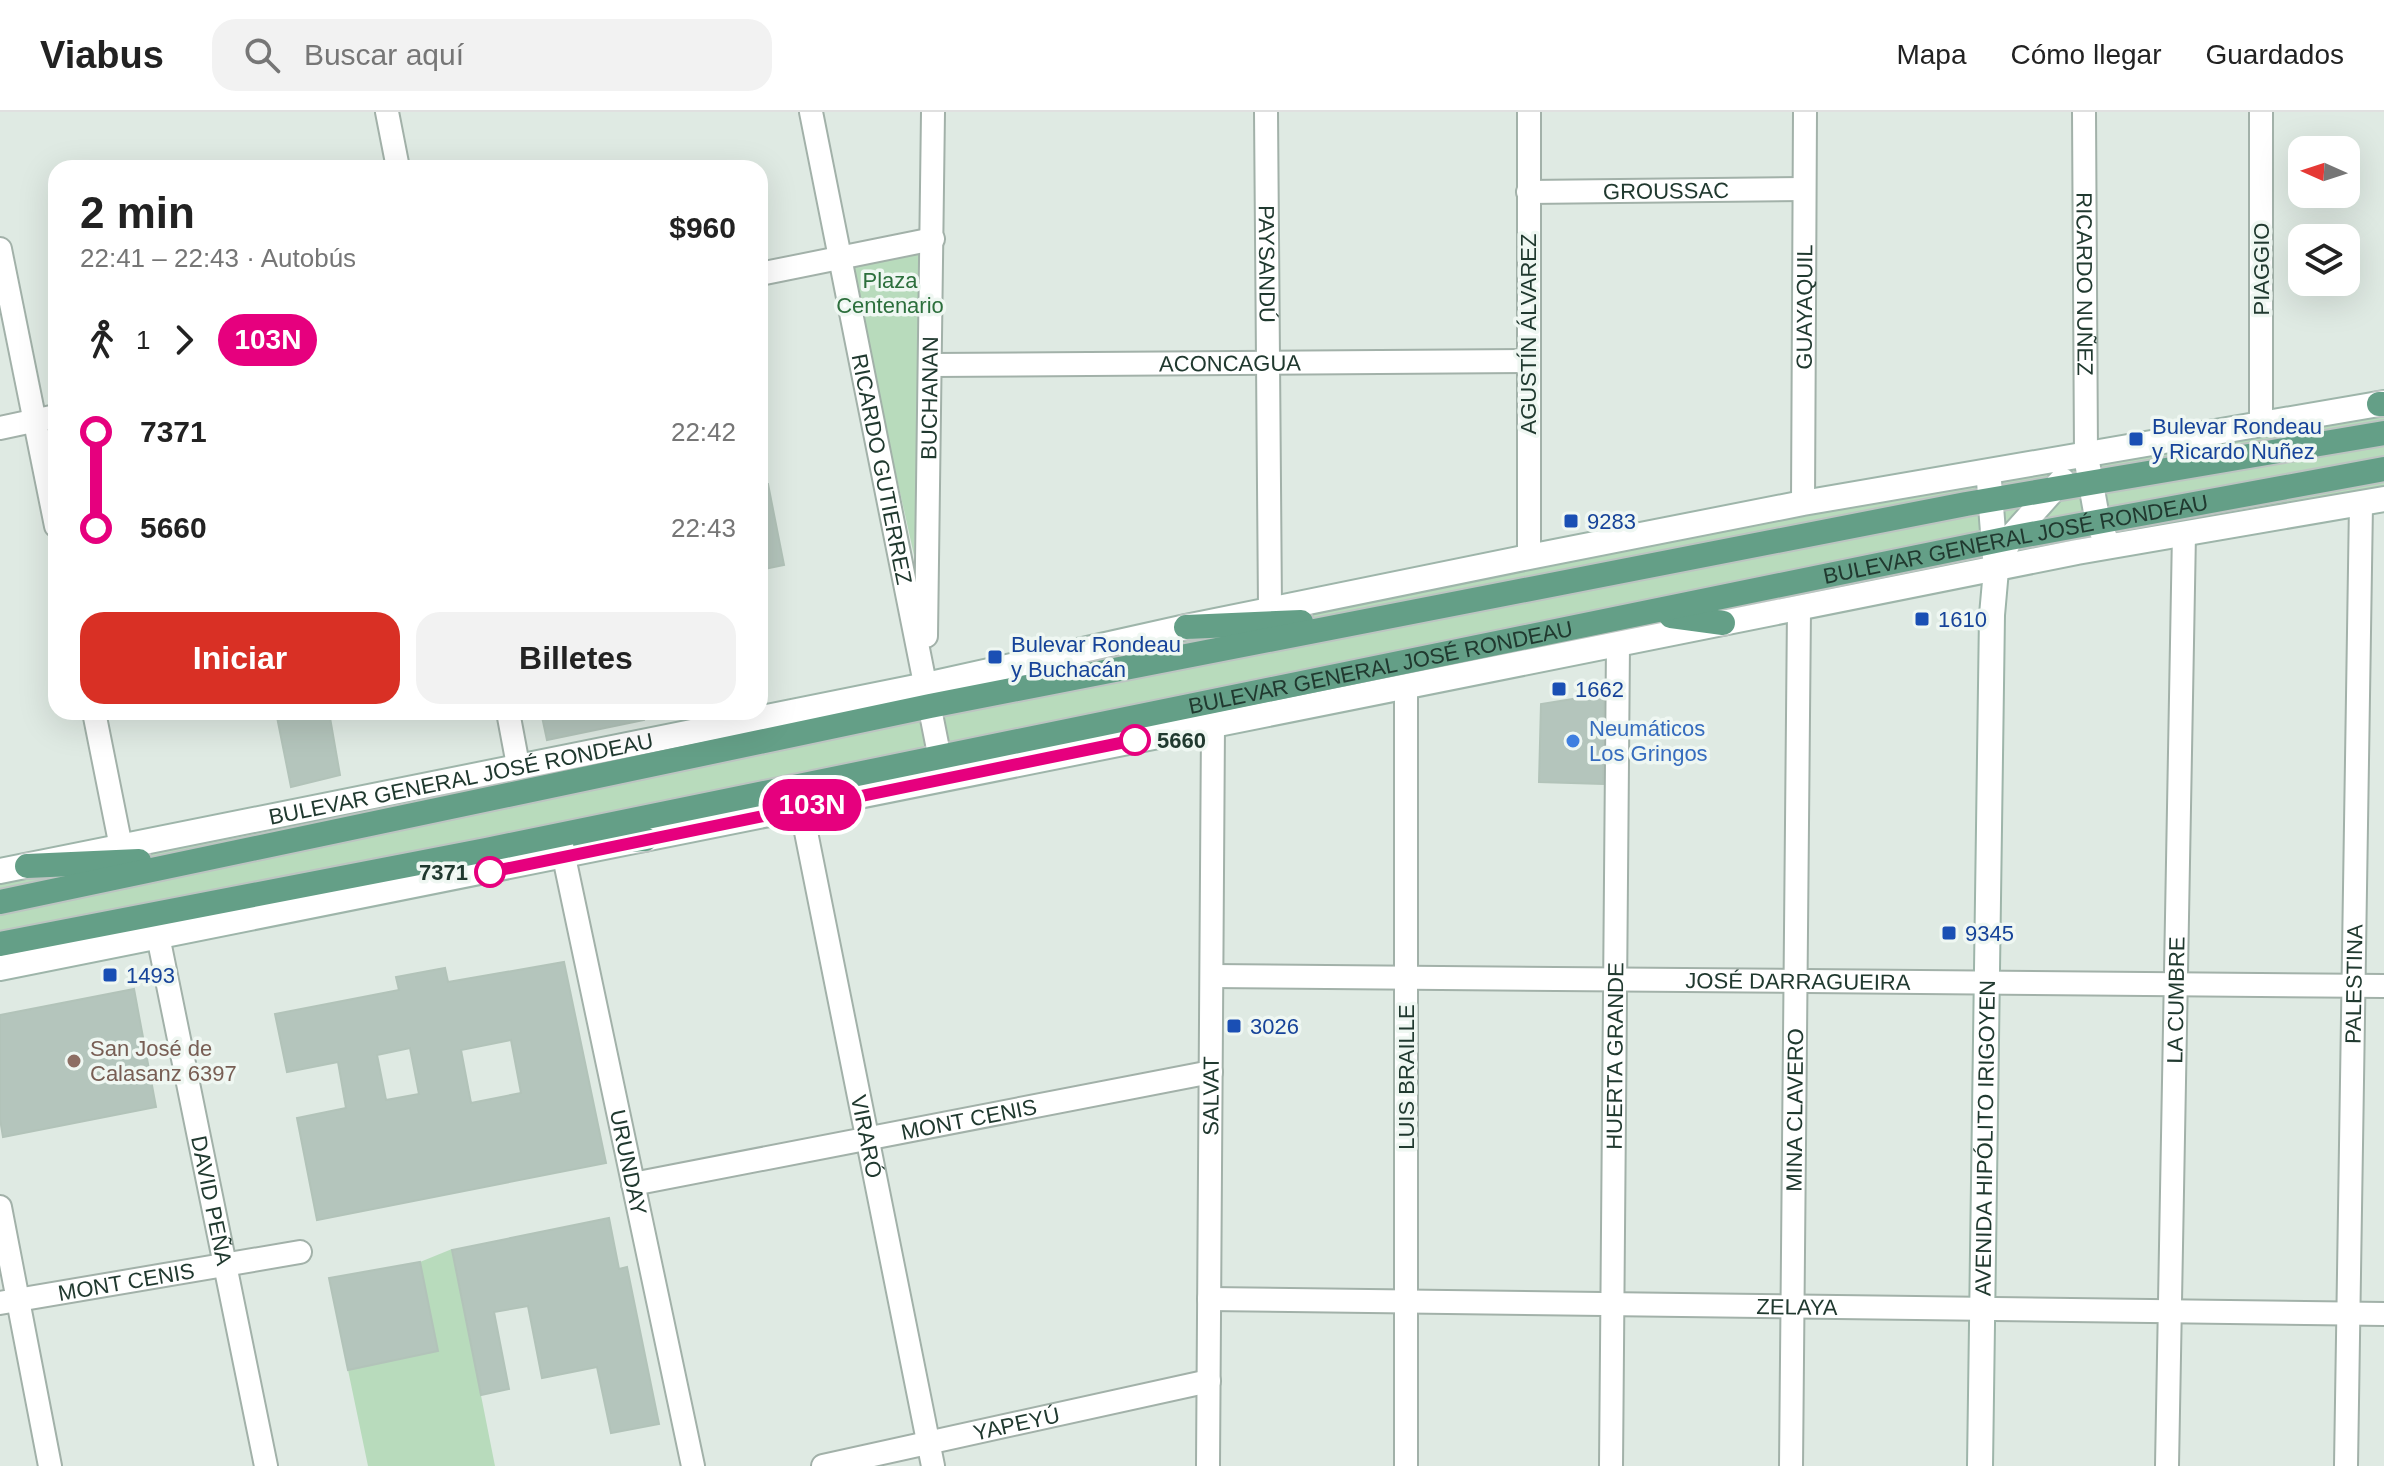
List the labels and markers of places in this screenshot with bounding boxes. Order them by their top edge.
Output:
place label: Bulevar Rondeau y Ricardo Nuñez [2152,414,2322,464]
marker: Bulevar Rondeau y Ricardo Nuñez [2127,430,2145,448]
place label: 9283 [1587,509,1636,534]
marker: 9283 [1562,512,1580,530]
place label: 1610 [1938,607,1987,632]
marker: 1610 [1913,610,1931,628]
place label: Bulevar Rondeau y Buchacán [1011,632,1181,682]
marker: Bulevar Rondeau y Buchacán [986,648,1004,666]
place label: 1662 [1575,677,1624,702]
marker: 1662 [1550,680,1568,698]
place label: Neumáticos Los Gringos [1589,716,1708,766]
marker: 5660 [1120,725,1150,755]
place label: 5660 [1157,728,1206,753]
marker: Neumáticos Los Gringos [1564,732,1582,750]
marker: 7371 [475,857,505,887]
place label: 7371 [419,860,468,885]
place label: 9345 [1965,921,2014,946]
marker: 9345 [1940,924,1958,942]
place label: 1493 [126,963,175,988]
marker: 1493 [101,966,119,984]
place label: 3026 [1250,1014,1299,1039]
marker: 3026 [1225,1017,1243,1035]
place label: San José de Calasanz 6397 [90,1036,237,1086]
marker: San José de Calasanz 6397 [65,1052,83,1070]

